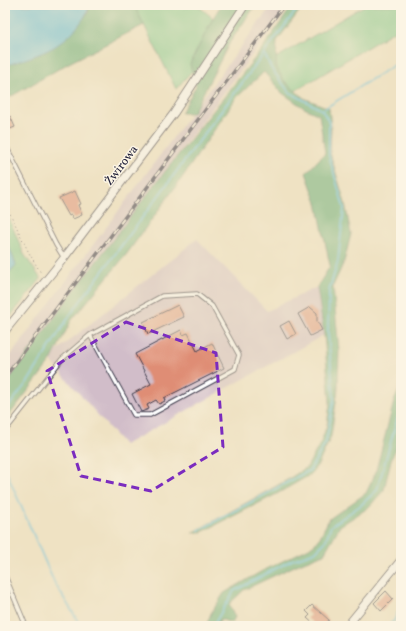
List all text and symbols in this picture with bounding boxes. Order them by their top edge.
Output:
street label: Żwirowa [101,142,142,189]

